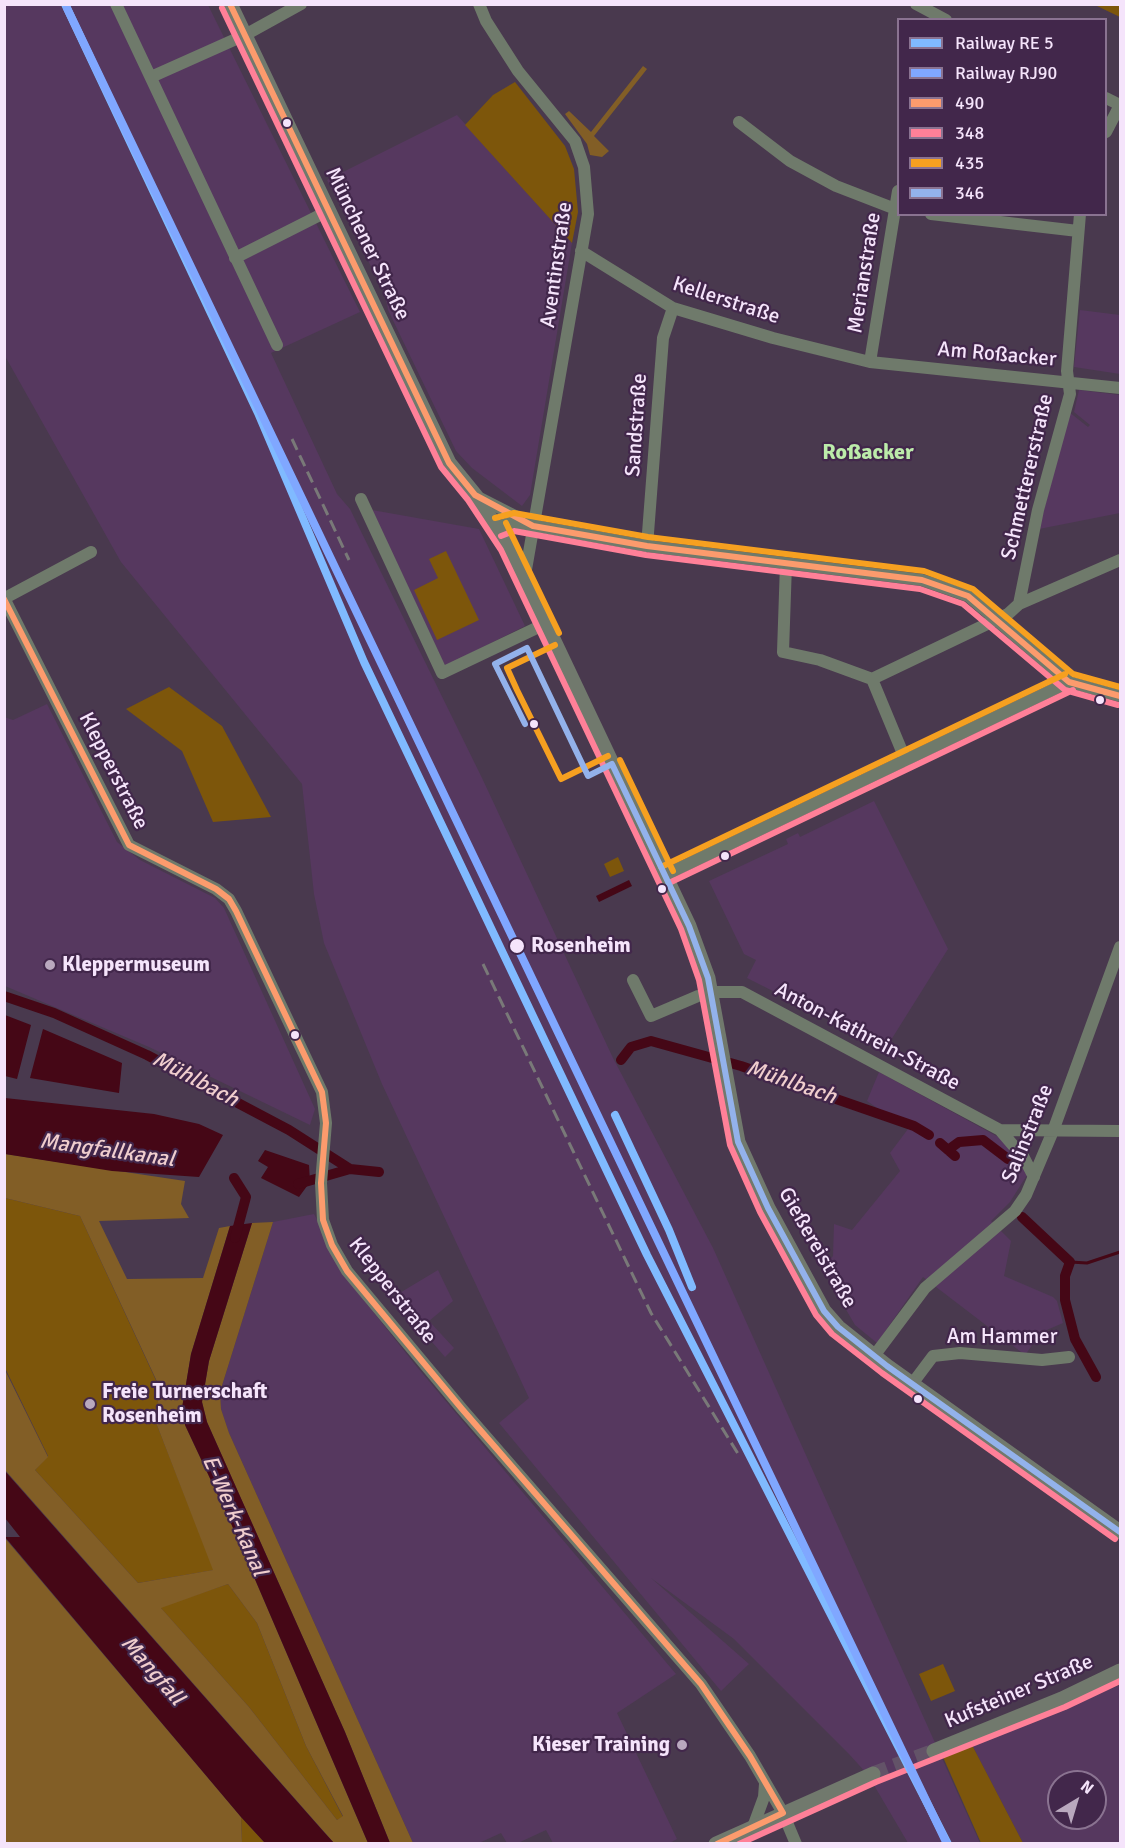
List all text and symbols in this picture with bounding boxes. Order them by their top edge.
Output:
legend [897,18,1107,216]
text: Railway RE 5 [955,32,1054,54]
text: Railway RJ90 [955,62,1057,84]
text: 490 [955,92,984,114]
unlabelled marker [281,117,293,129]
text: 348 [955,122,984,144]
text: 435 [955,152,984,174]
street label: Münchener Straße [319,163,415,325]
text: 346 [955,182,984,204]
street label: Aventinstraße [536,200,578,330]
street label: Merianstraße [843,211,887,335]
street label: Kellerstraße [669,272,783,330]
street label: Am Roßacker [936,337,1058,373]
street label: Sandstraße [621,373,653,477]
street label: Schmettererstraße [997,392,1059,562]
district label: Roßacker [822,440,914,466]
unlabelled marker [1094,694,1106,706]
street label: Klepperstraße [73,708,153,834]
unlabelled marker [528,718,540,730]
unlabelled marker [719,850,731,862]
unlabelled marker [656,883,668,895]
place label: Rosenheim [531,933,631,959]
marker: Rosenheim [508,937,526,955]
place label: Kleppermuseum [62,952,210,978]
marker: Kleppermuseum [43,958,57,972]
street label: Anton-Kathrein-Straße [770,977,964,1097]
unlabelled marker [289,1029,301,1041]
water label: Mühlbach [148,1046,242,1114]
water label: Mühlbach [743,1055,839,1111]
street label: Salinstraße [997,1081,1059,1187]
water label: Mangfallkanal [38,1128,176,1174]
street label: Gießereistraße [772,1183,862,1313]
street label: Klepperstraße [343,1233,441,1349]
street label: Am Hammer [947,1324,1057,1350]
place label: Freie Turnerschaft Rosenheim [102,1379,267,1429]
unlabelled marker [912,1393,924,1405]
marker: Freie Turnerschaft Rosenheim [83,1397,97,1411]
water label: E-Werk-Kanal [196,1452,272,1580]
water label: Mangfall [115,1631,189,1711]
street label: Kufsteiner Straße [941,1649,1097,1735]
place label: Kieser Training [532,1732,670,1758]
marker: Kieser Training [675,1738,689,1752]
north arrow [1047,1770,1107,1830]
text: N [1076,1776,1097,1799]

